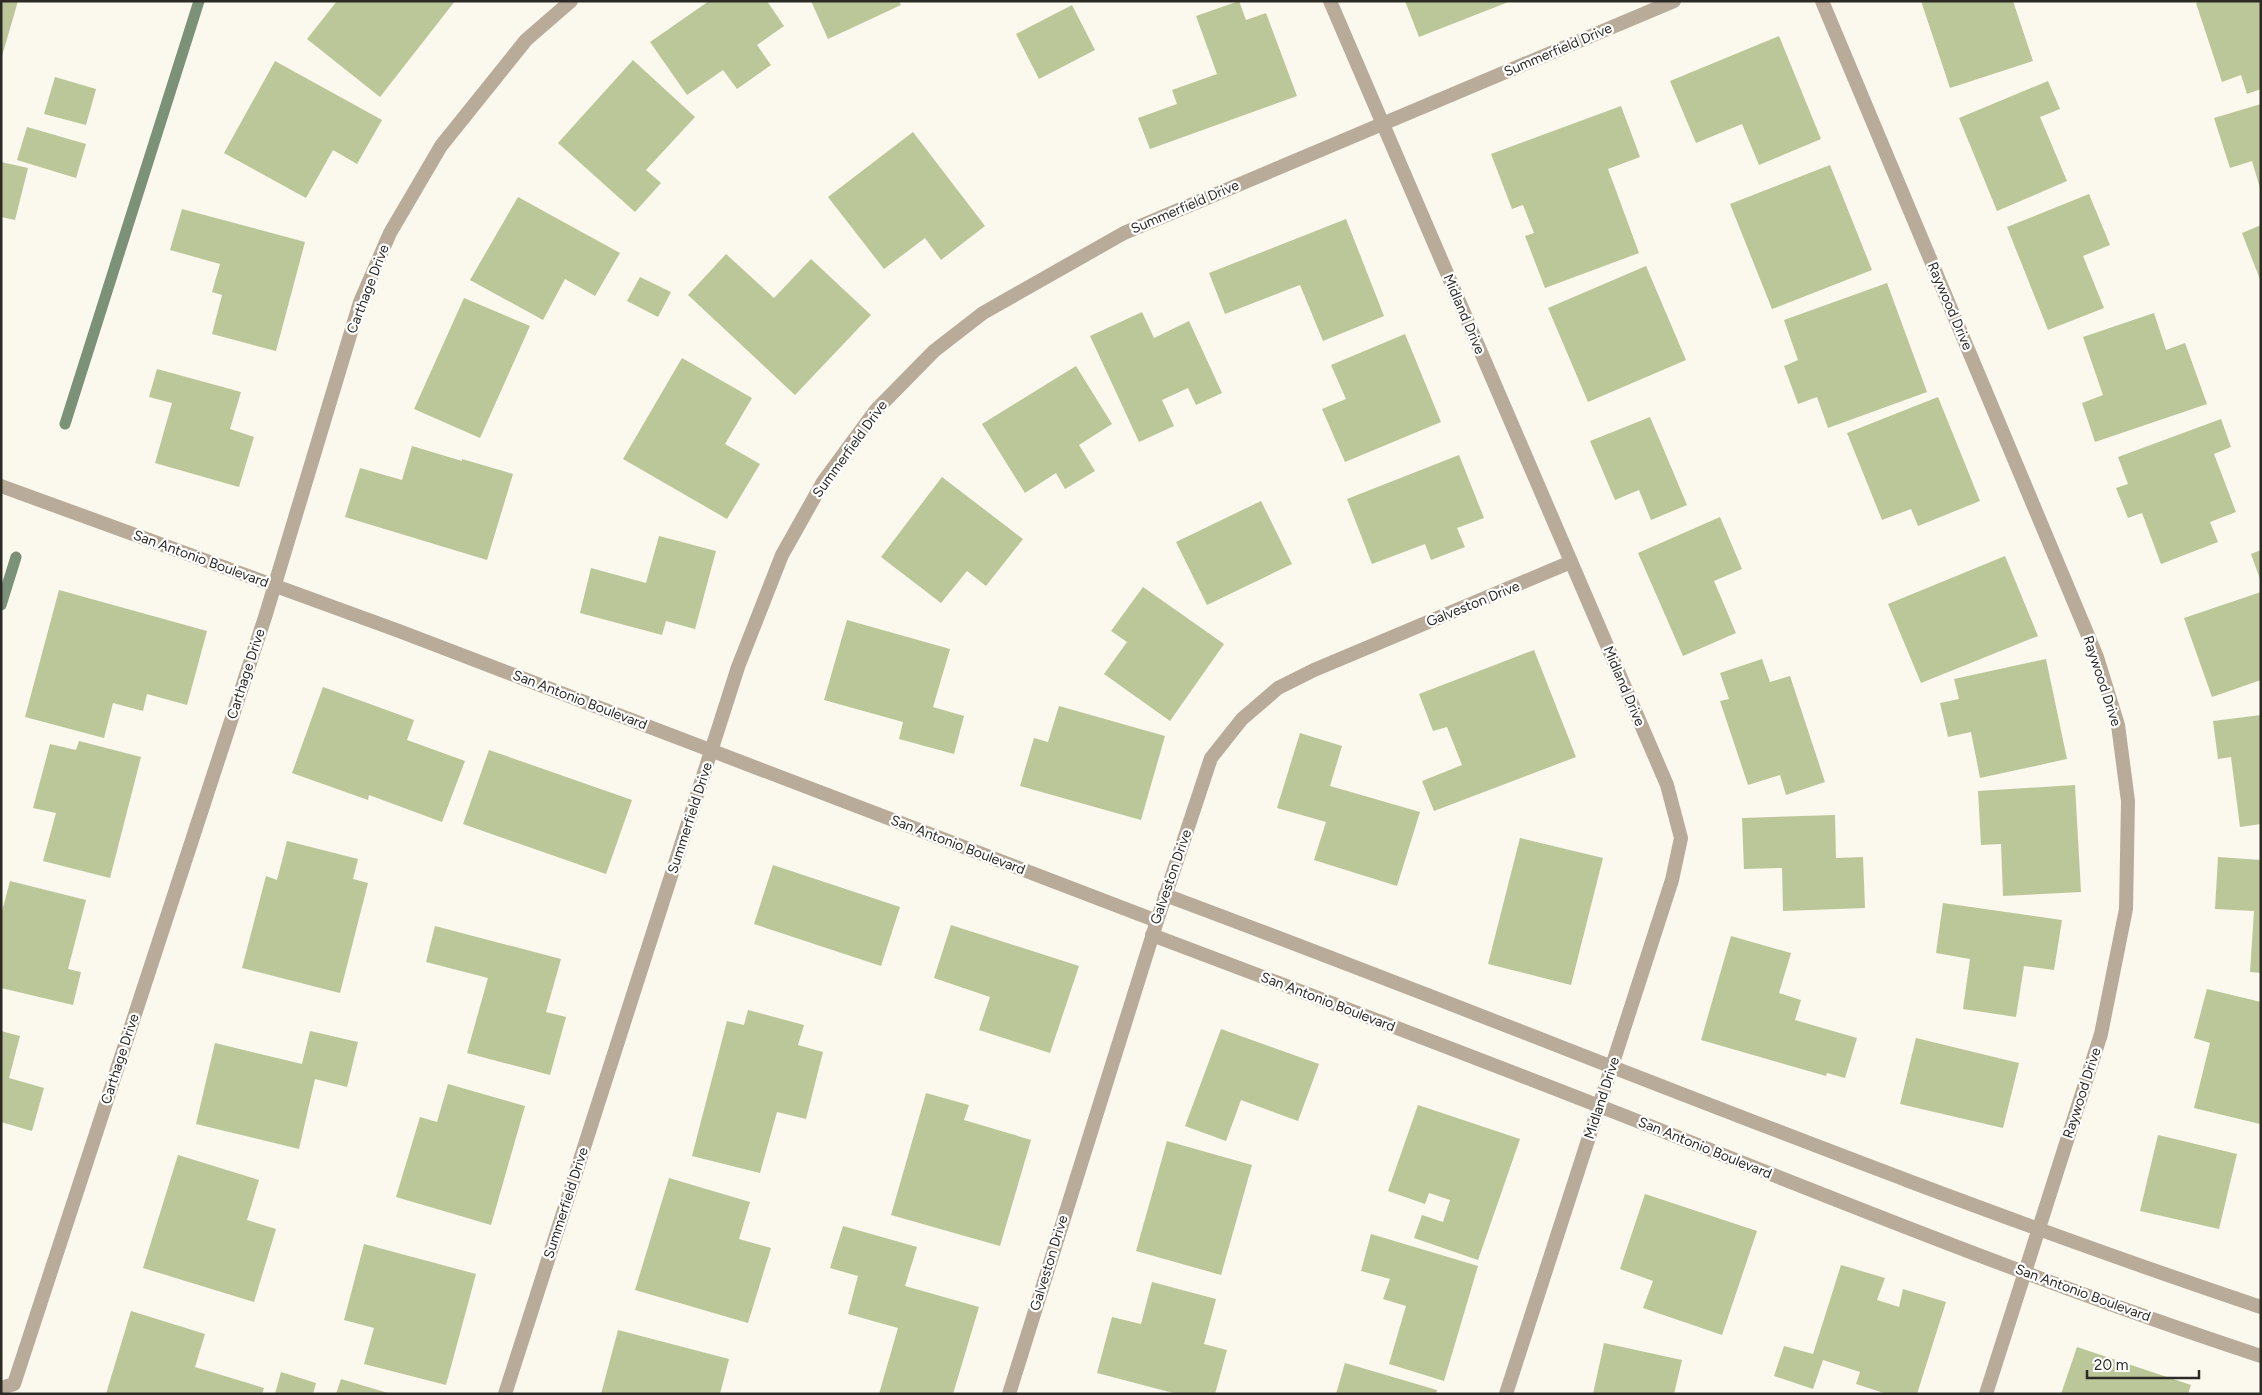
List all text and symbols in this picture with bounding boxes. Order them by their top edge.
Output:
street label: Summerfield Drive [1501,19,1615,80]
street label: Summerfield Drive [1128,176,1242,237]
street label: Carthage Drive [343,242,393,336]
street label: Raywood Drive [1924,259,1976,353]
street label: Midland Drive [1439,271,1489,357]
street label: Summerfield Drive [809,397,891,501]
street label: San Antonio Boulevard [131,527,271,591]
street label: Galveston Drive [1424,577,1522,630]
street label: Carthage Drive [223,626,269,721]
street label: Raywood Drive [2079,634,2125,729]
street label: Midland Drive [1599,643,1649,729]
street label: San Antonio Boulevard [510,667,650,733]
street label: Summerfield Drive [664,760,716,876]
street label: San Antonio Boulevard [888,812,1028,878]
street label: Galveston Drive [1147,827,1195,927]
street label: San Antonio Boulevard [1258,969,1398,1035]
street label: Carthage Drive [97,1011,143,1106]
street label: Raywood Drive [2059,1045,2105,1140]
street label: Midland Drive [1581,1054,1623,1141]
street label: San Antonio Boulevard [1636,1113,1774,1183]
street label: Summerfield Drive [540,1145,592,1261]
street label: Galveston Drive [1026,1213,1072,1313]
street label: San Antonio Boulevard [2013,1261,2153,1325]
scale bar [2087,1348,2200,1380]
text: 20 m [2094,1356,2128,1374]

